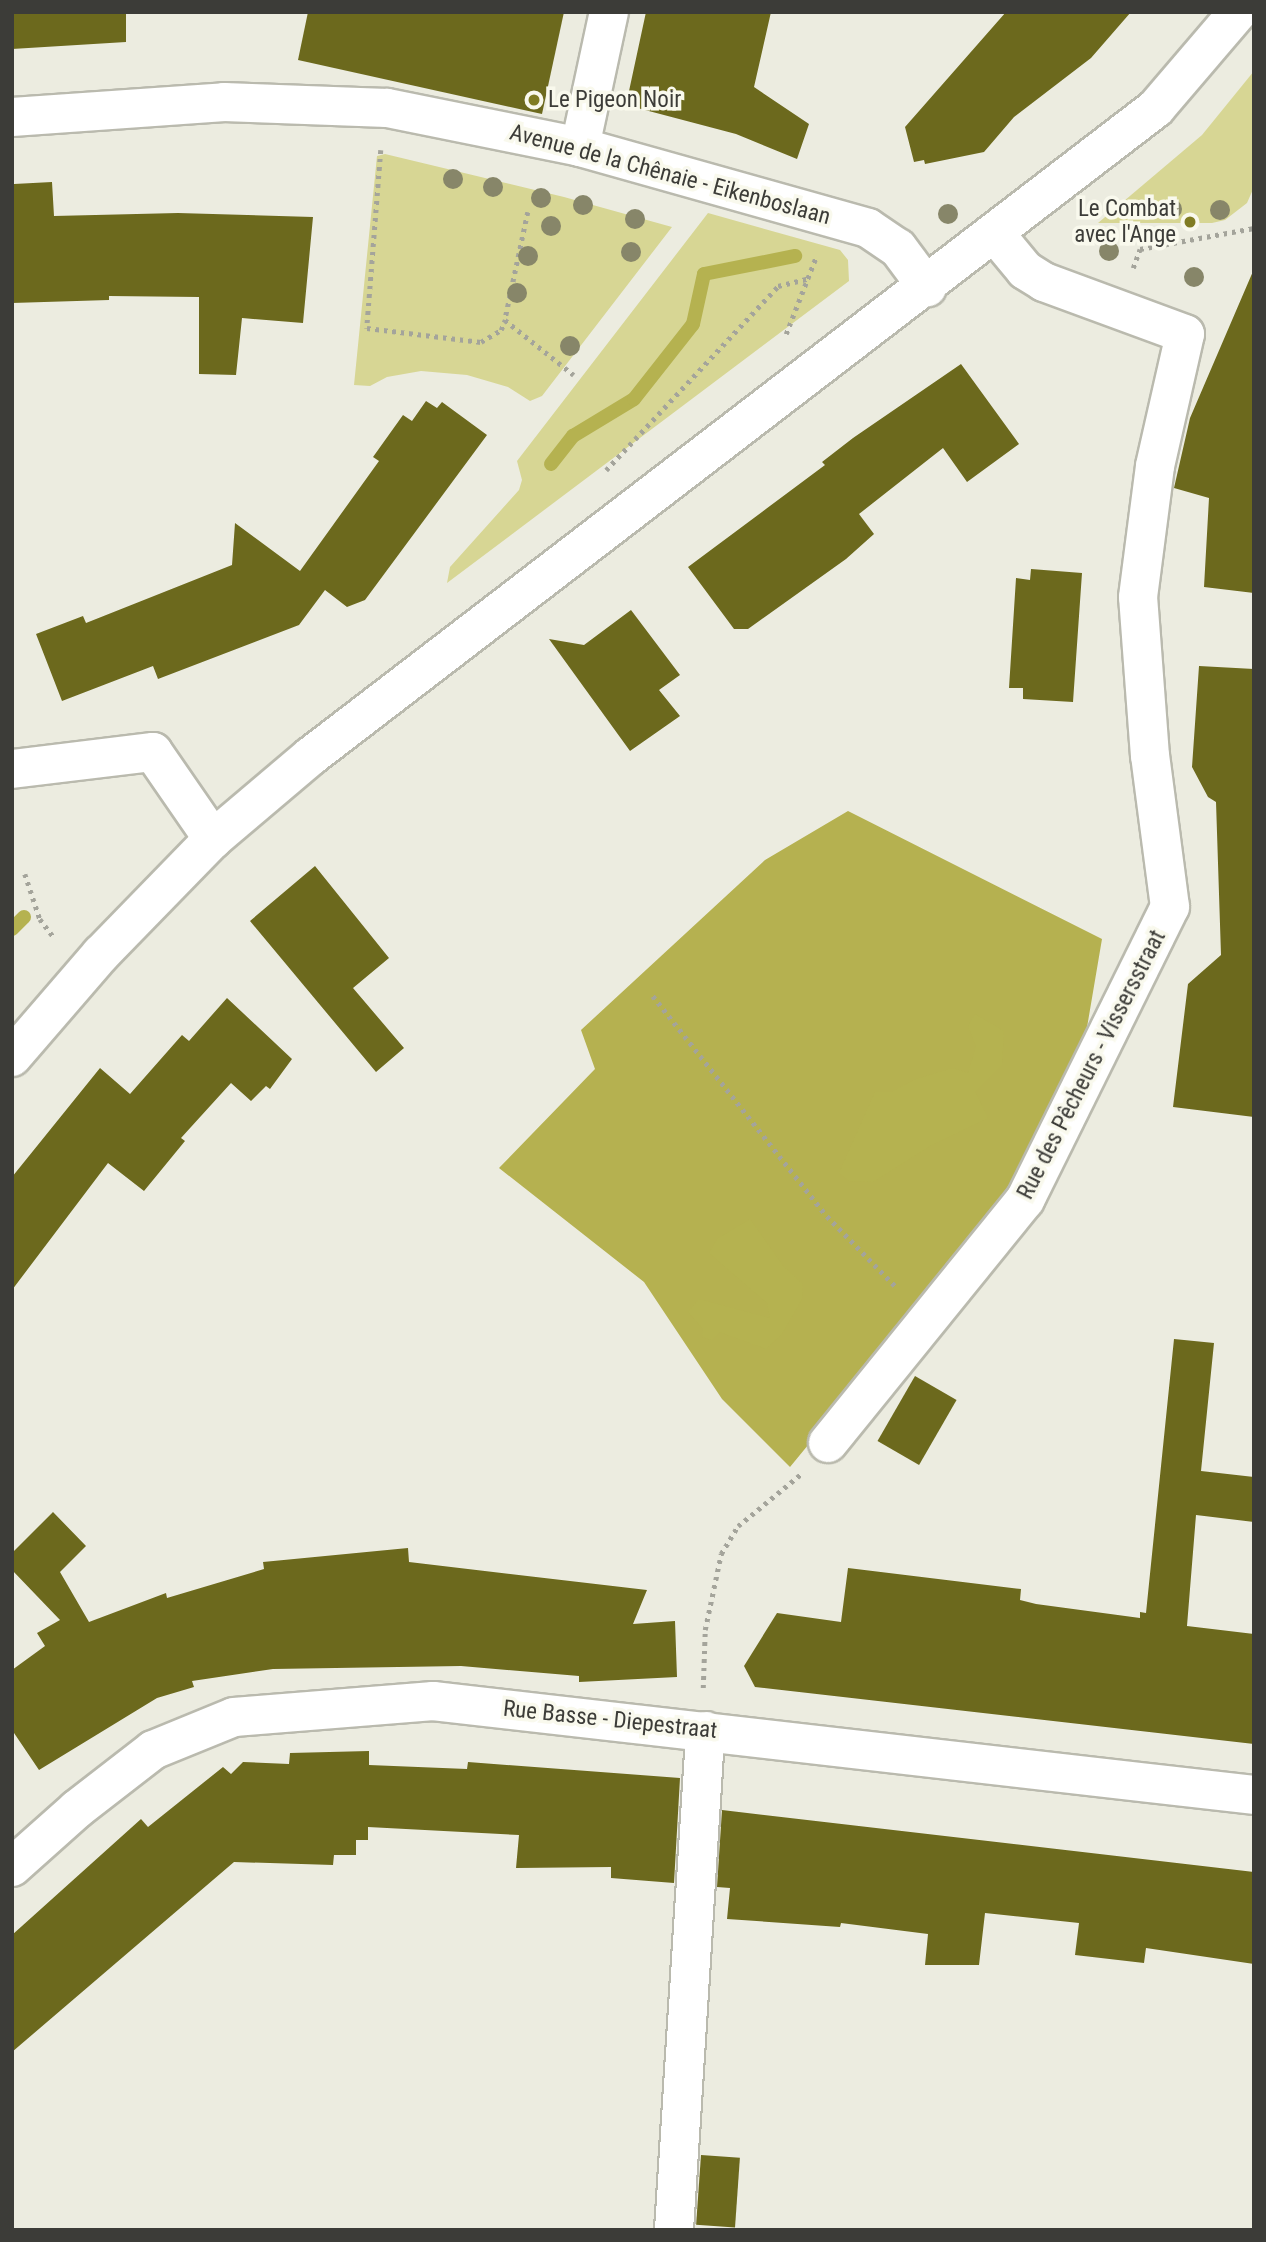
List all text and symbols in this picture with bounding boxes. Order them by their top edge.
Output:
place label: Le Pigeon Noir [548,86,681,114]
marker: Le Pigeon Noir [526,92,542,108]
street label: Avenue de la Chênaie - Eikenboslaan [507,119,833,231]
place label: Le Combat avec l'Ange [1074,195,1176,249]
marker: Le Combat avec l'Ange [1182,214,1198,230]
street label: Rue des Pêcheurs - Vissersstraat [1012,926,1172,1204]
street label: Rue Basse - Diepestraat [502,1695,718,1745]

